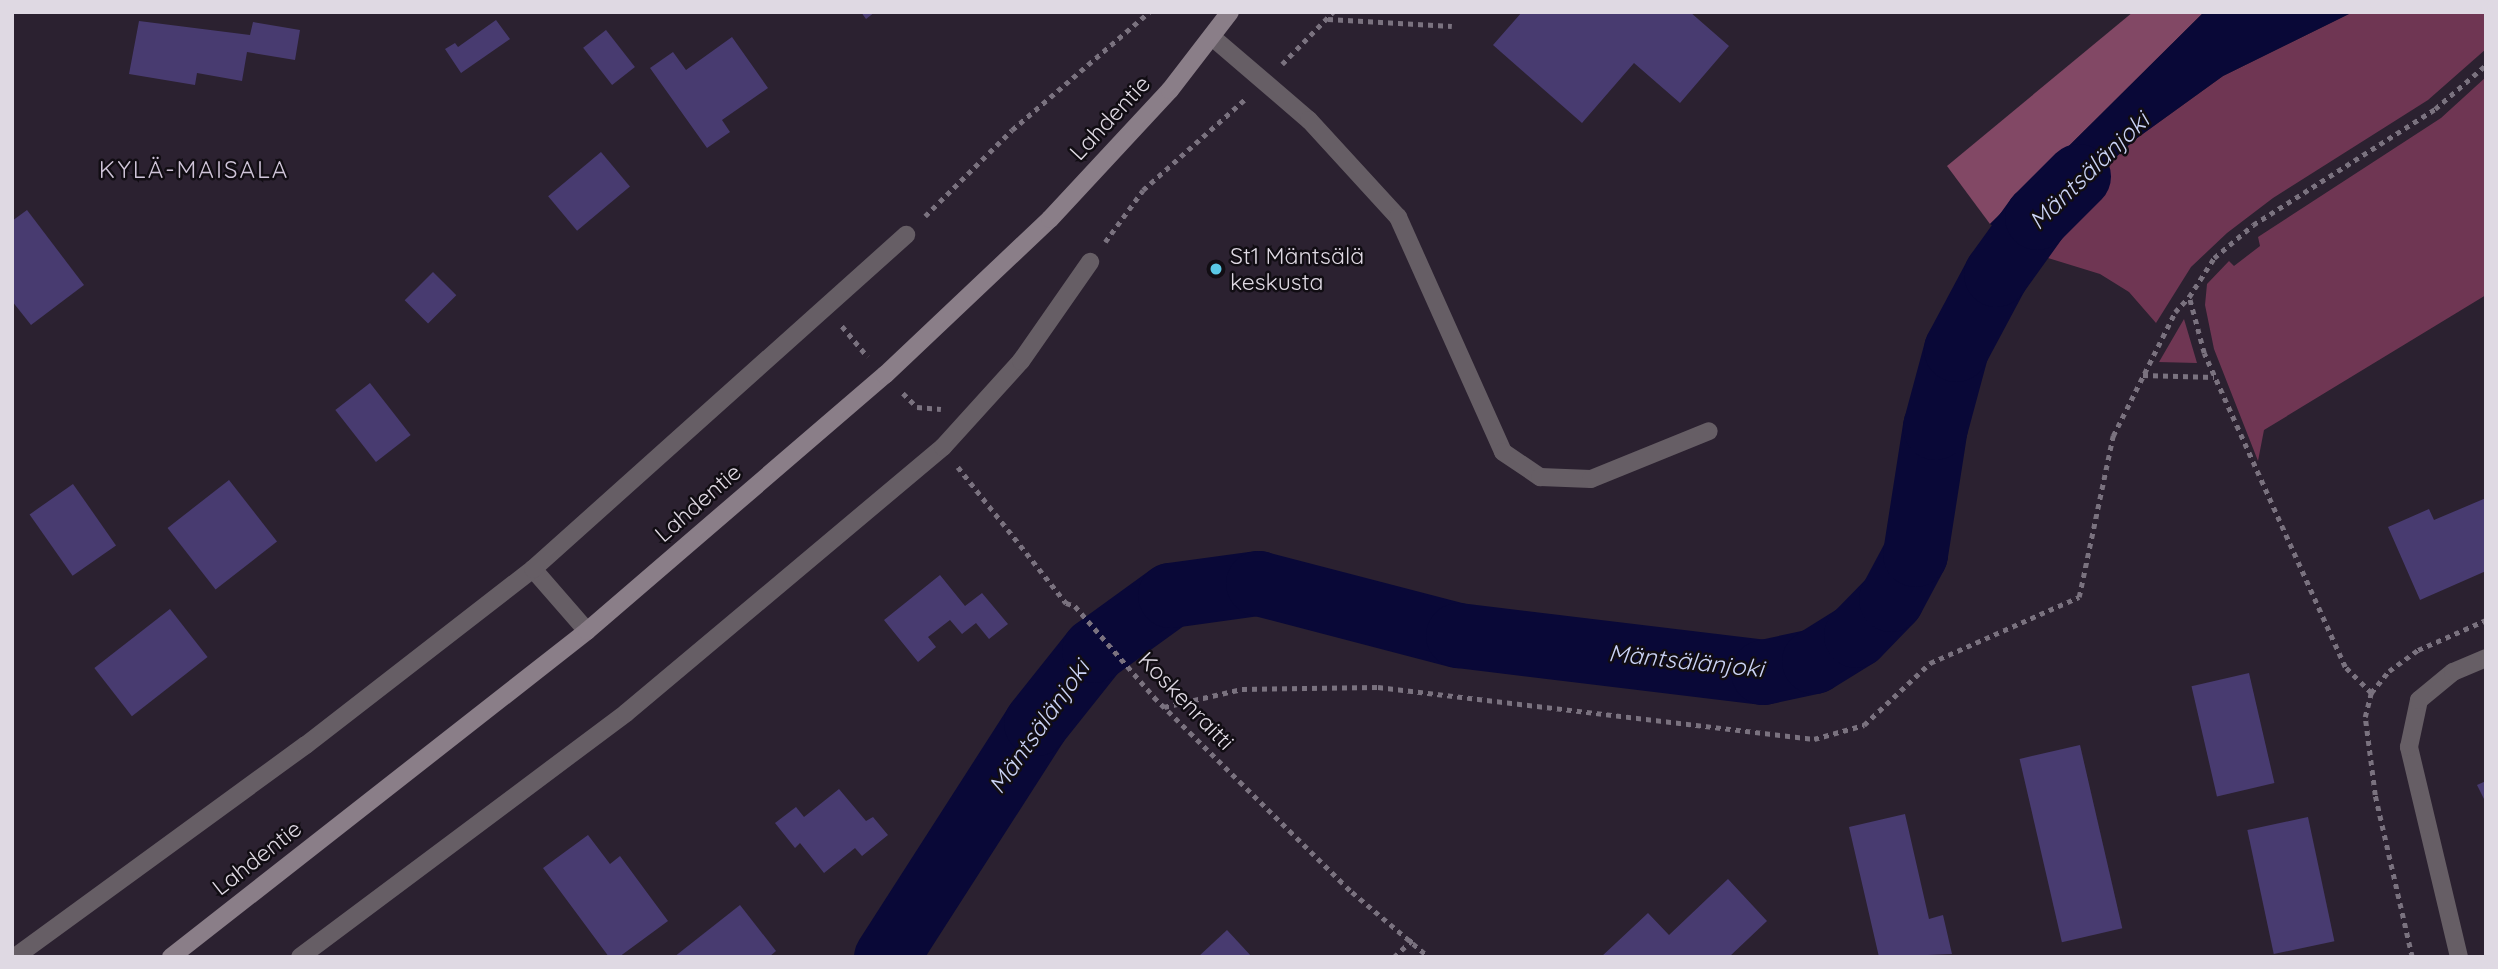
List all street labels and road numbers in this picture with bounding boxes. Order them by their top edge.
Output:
street label: Lahdentie [1064,70,1156,166]
street label: Lahdentie [649,458,747,548]
street label: Koskenraitti [1132,646,1240,756]
street label: Lahdentie [207,815,307,901]

